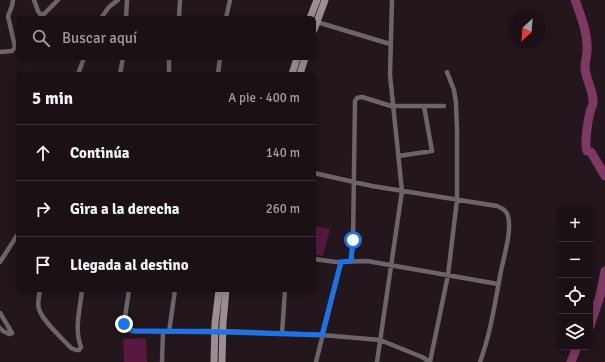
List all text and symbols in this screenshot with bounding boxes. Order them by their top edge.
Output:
north arrow [509,12,545,48]
search box [16,16,316,60]
icon: search [30,27,52,49]
text: Buscar aquí [62,29,137,47]
text: 5 min [32,88,73,109]
text: A pie · 400 m [228,90,300,106]
icon: ahead [32,142,54,164]
text: Continúa [70,144,129,162]
text: 140 m [266,145,300,161]
icon: right [32,198,54,220]
text: Gira a la derecha [70,200,180,218]
text: 260 m [266,201,300,217]
map controls [557,206,593,350]
button: + [557,206,593,242]
route start [344,231,362,249]
button: − [557,242,593,278]
icon: arrive [32,254,54,276]
text: Llegada al destino [70,256,189,274]
button: locate [557,278,593,314]
button: layers [557,314,593,350]
route end [115,315,133,333]

